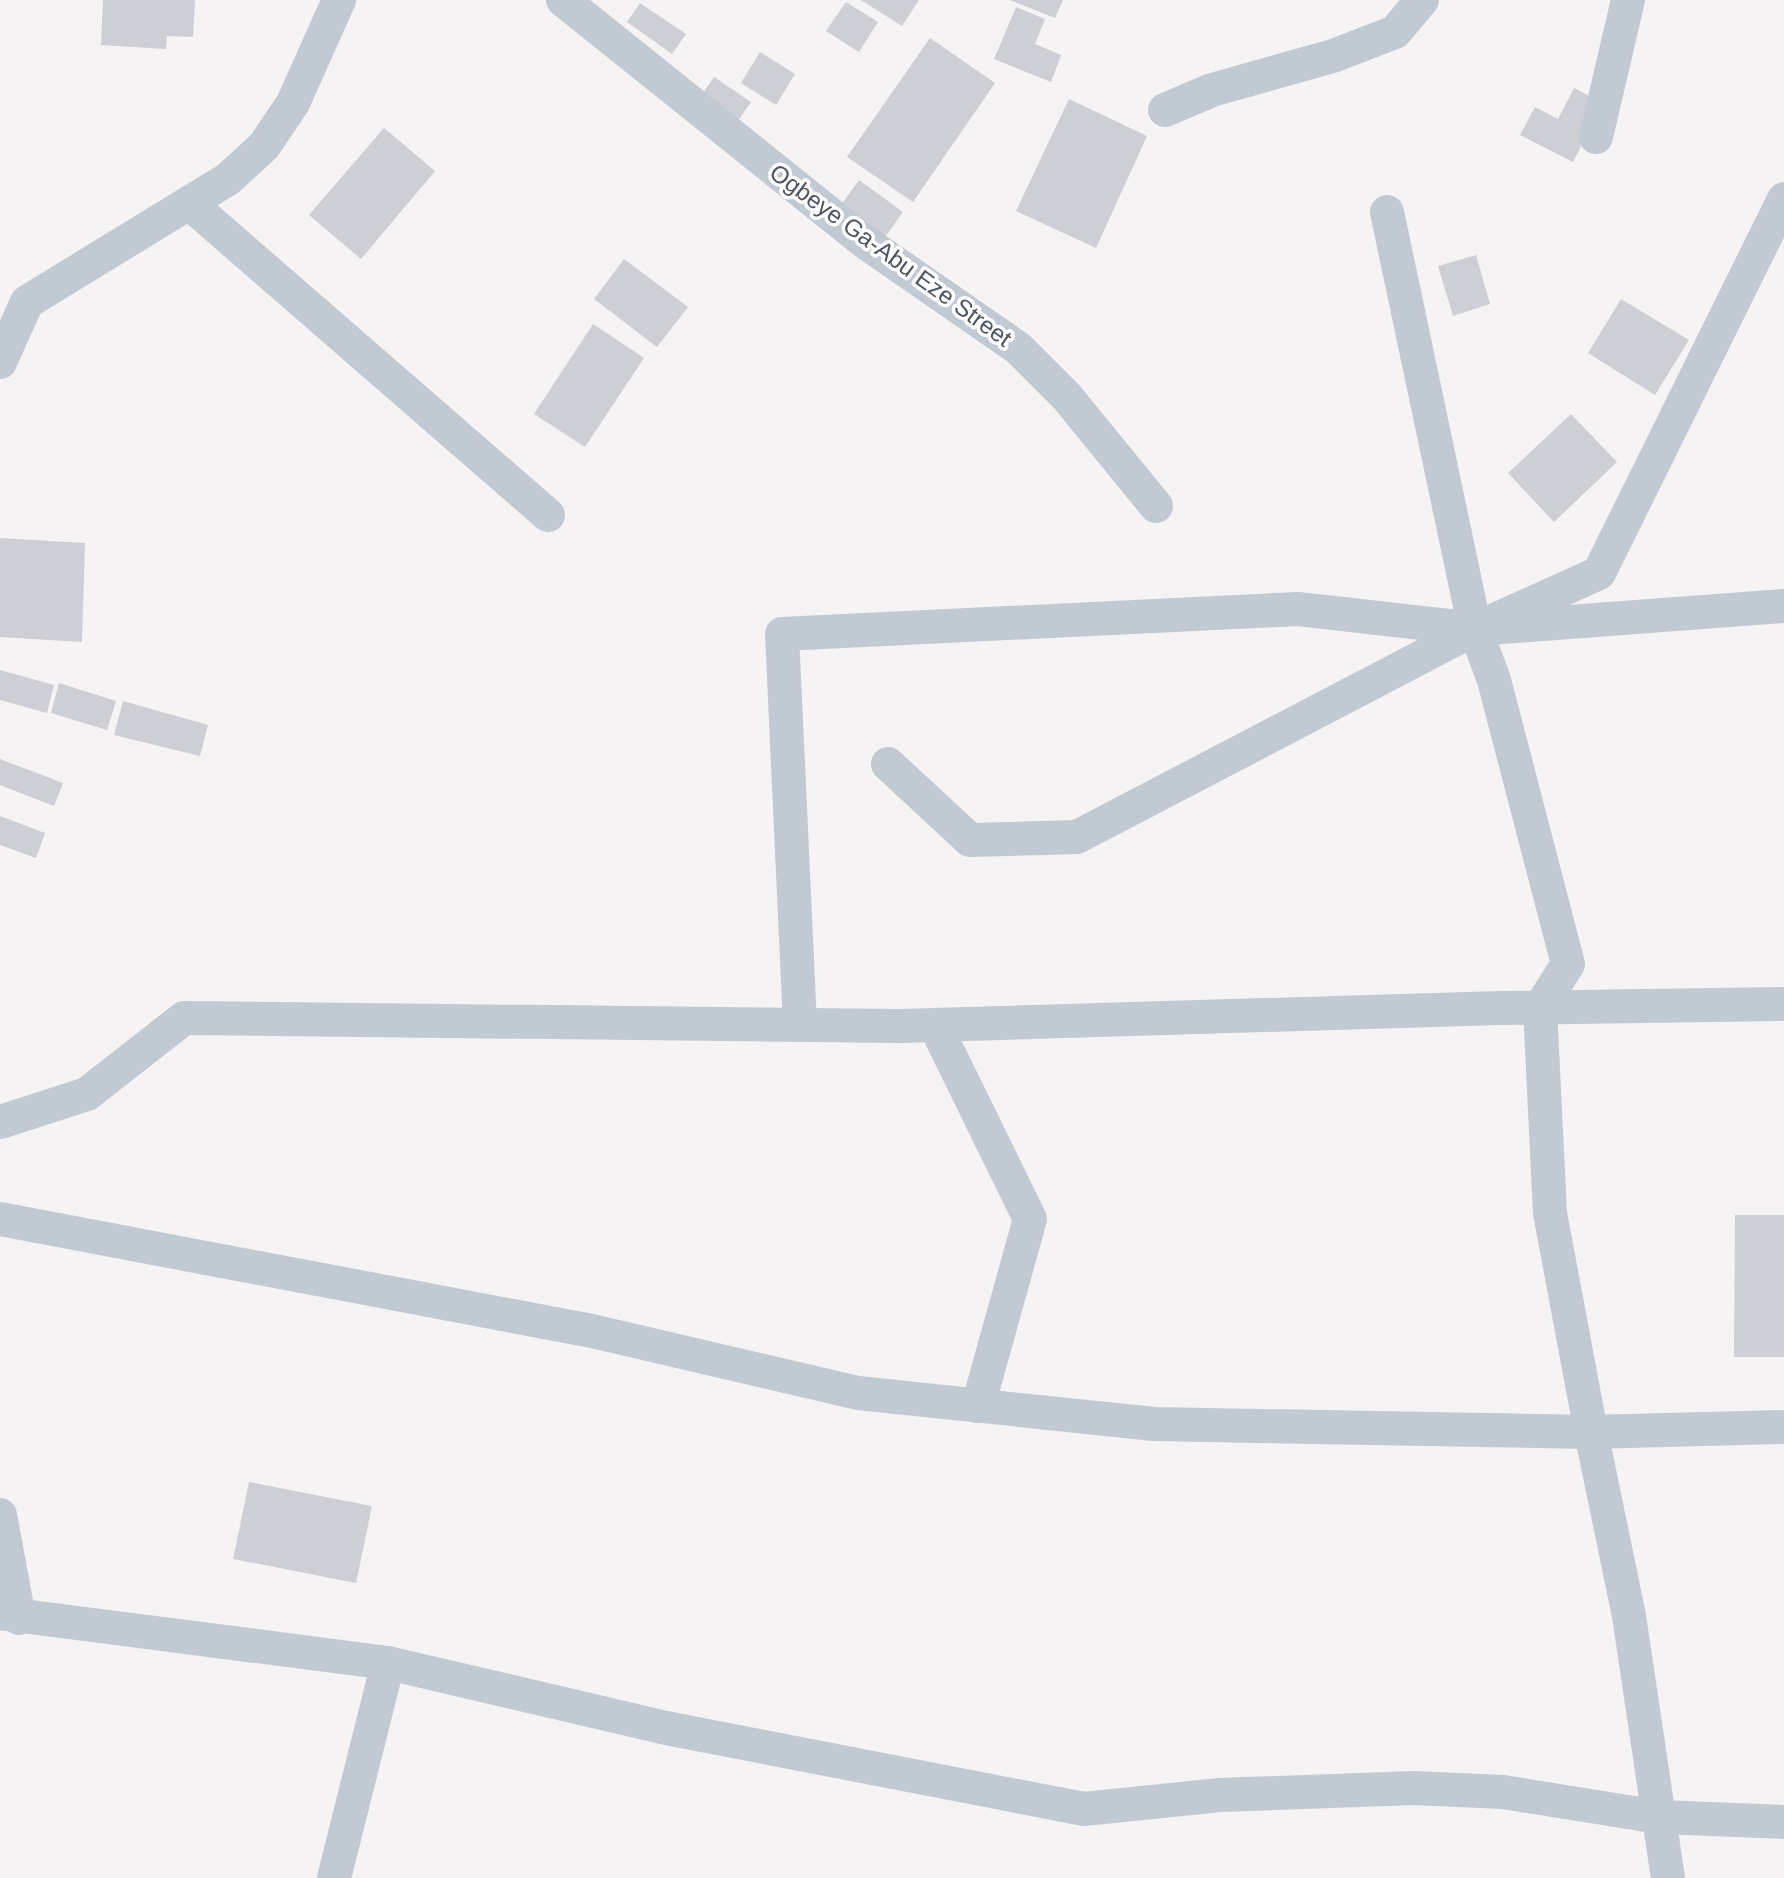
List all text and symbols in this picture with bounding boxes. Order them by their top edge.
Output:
street label: Ogbeye Ga-Abu Eze Street [765,158,1017,352]

